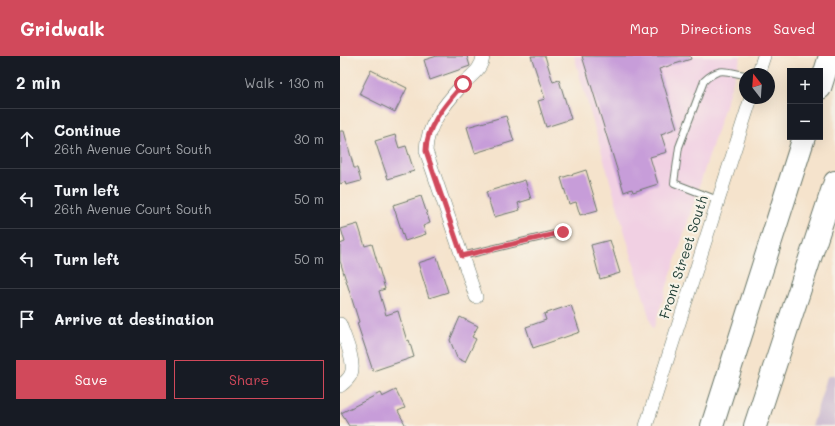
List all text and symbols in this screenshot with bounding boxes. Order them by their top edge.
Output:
text: Gridwalk [20,16,105,41]
text: Map [630,19,658,38]
text: Directions [680,19,751,38]
text: Saved [773,19,815,38]
north arrow [739,68,775,104]
map controls [787,68,823,140]
button: + [787,68,823,104]
text: 2 min [16,71,61,93]
text: Walk · 130 m [244,74,324,91]
route start [454,75,472,93]
button: − [787,104,823,140]
text: Continue [54,120,121,140]
icon: ahead [16,128,38,150]
text: 30 m [294,130,324,147]
text: 26th Avenue Court South [54,140,211,157]
text: Turn left [54,180,119,200]
icon: left [16,188,38,210]
text: 50 m [294,190,324,207]
street label: Front Street South [654,193,712,321]
text: 26th Avenue Court South [54,200,211,217]
route end [554,223,572,241]
icon: left [16,248,38,270]
text: Turn left [54,249,119,269]
text: 50 m [294,250,324,267]
icon: arrive [16,308,38,330]
text: Arrive at destination [54,309,214,329]
button: Save [16,360,166,399]
button: Share [174,360,324,399]

